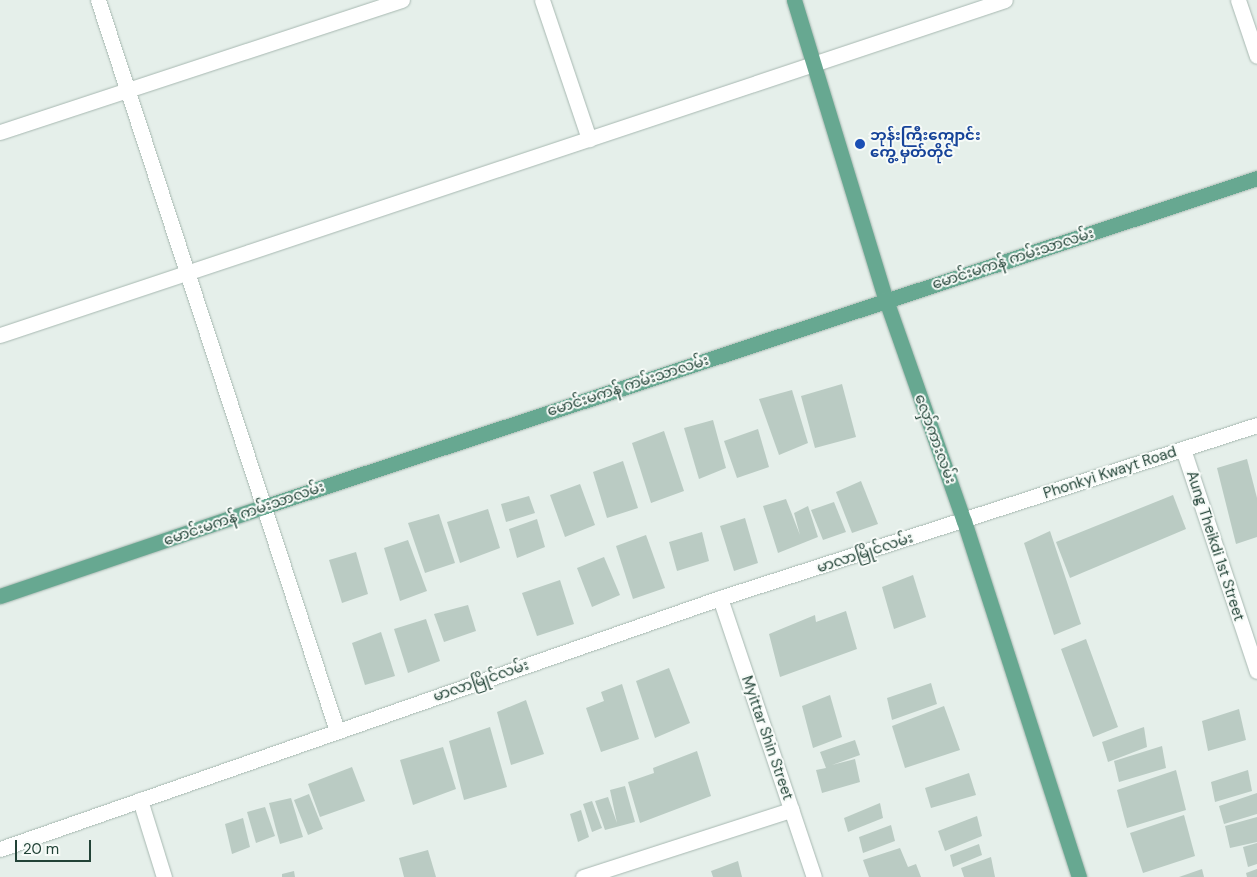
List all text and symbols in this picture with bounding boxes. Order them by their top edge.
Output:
place label: ဘုန်းကြီးကျောင်း ကွေ့ မှတ်တိုင် [870,126,981,161]
marker: ဘုန်းကြီးကျောင်း ကွေ့ မှတ်တိုင် [854,138,866,150]
street label: မောင်းမကန် ကမ်းသာလမ်း [930,224,1096,294]
street label: မောင်းမကန် ကမ်းသာလမ်း [545,351,711,421]
street label: လှော်ကားလမ်း [910,392,960,486]
street label: Phonkyi Kwayt Road [1041,443,1179,503]
street label: Aung Theikdi 1st Street [1182,469,1248,623]
street label: မောင်းမကန် ကမ်းသာလမ်း [161,478,327,550]
street label: မာလာမြိုင်လမ်း [815,529,915,577]
street label: မာလာမြိုင်လမ်း [431,656,531,706]
street label: Myittar Shin Street [737,674,797,802]
scale bar [18,830,94,862]
text: 20 m [23,839,59,859]

